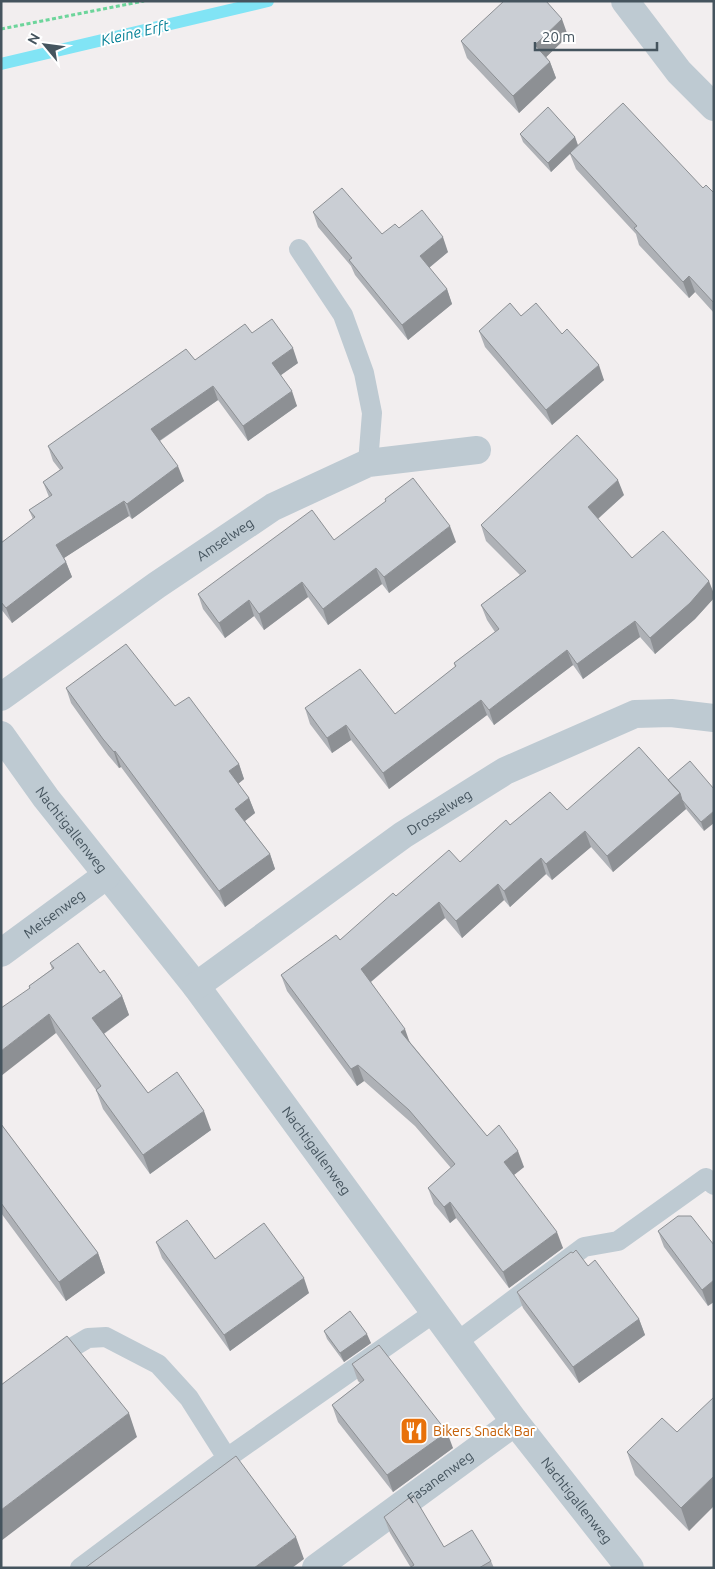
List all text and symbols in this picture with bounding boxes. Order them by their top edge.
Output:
water label: Kleine Erft [99,16,171,49]
north arrow [20,20,70,70]
scale bar [535,20,658,52]
text: 20 m [542,28,575,45]
text: N [24,30,43,47]
street label: Amselweg [193,514,257,564]
street label: Nachtigallenweg [32,783,110,876]
street label: Drosselweg [404,786,475,839]
street label: Meisenweg [21,886,88,942]
street label: Nachtigallenweg [279,1103,354,1198]
restaurant icon: Bikers Snack Bar [399,1416,429,1446]
place label: Bikers Snack Bar [433,1423,536,1439]
street label: Fasanenweg [404,1447,476,1506]
street label: Nachtigallenweg [538,1454,616,1547]

